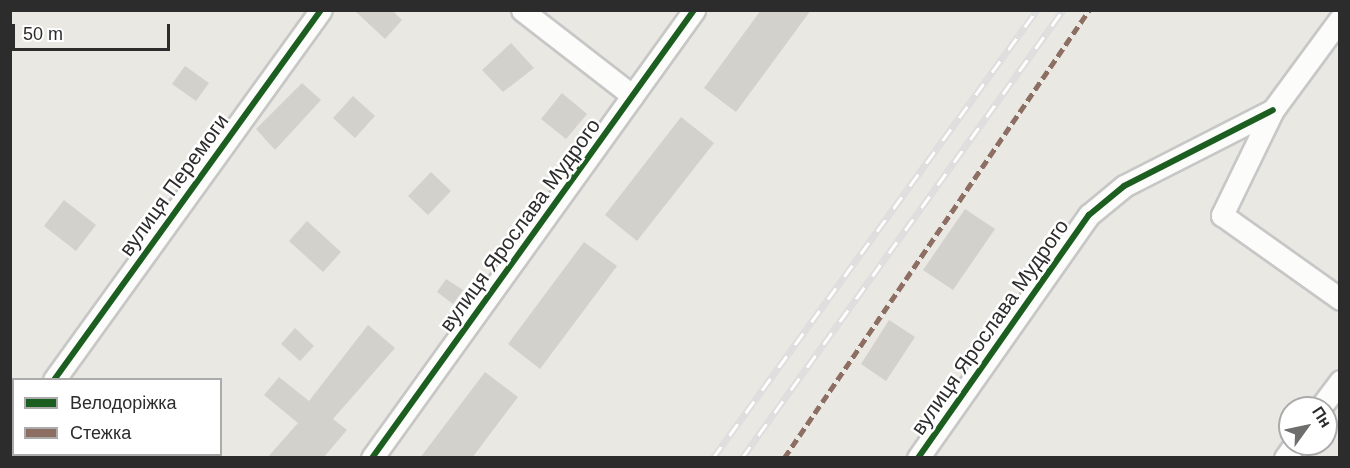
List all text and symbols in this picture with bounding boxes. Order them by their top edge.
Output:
scale bar [15,12,172,50]
text: 50 m [23,24,63,44]
street label: вулиця Перемоги [114,109,234,261]
street label: вулиця Ярослава Мудрого [434,113,606,337]
street label: вулиця Ярослава Мудрого [906,214,1074,440]
legend [12,378,222,456]
text: Велодоріжка [70,393,177,413]
north arrow [1278,396,1338,456]
text: Пн [1309,403,1335,431]
text: Стежка [70,423,131,443]

